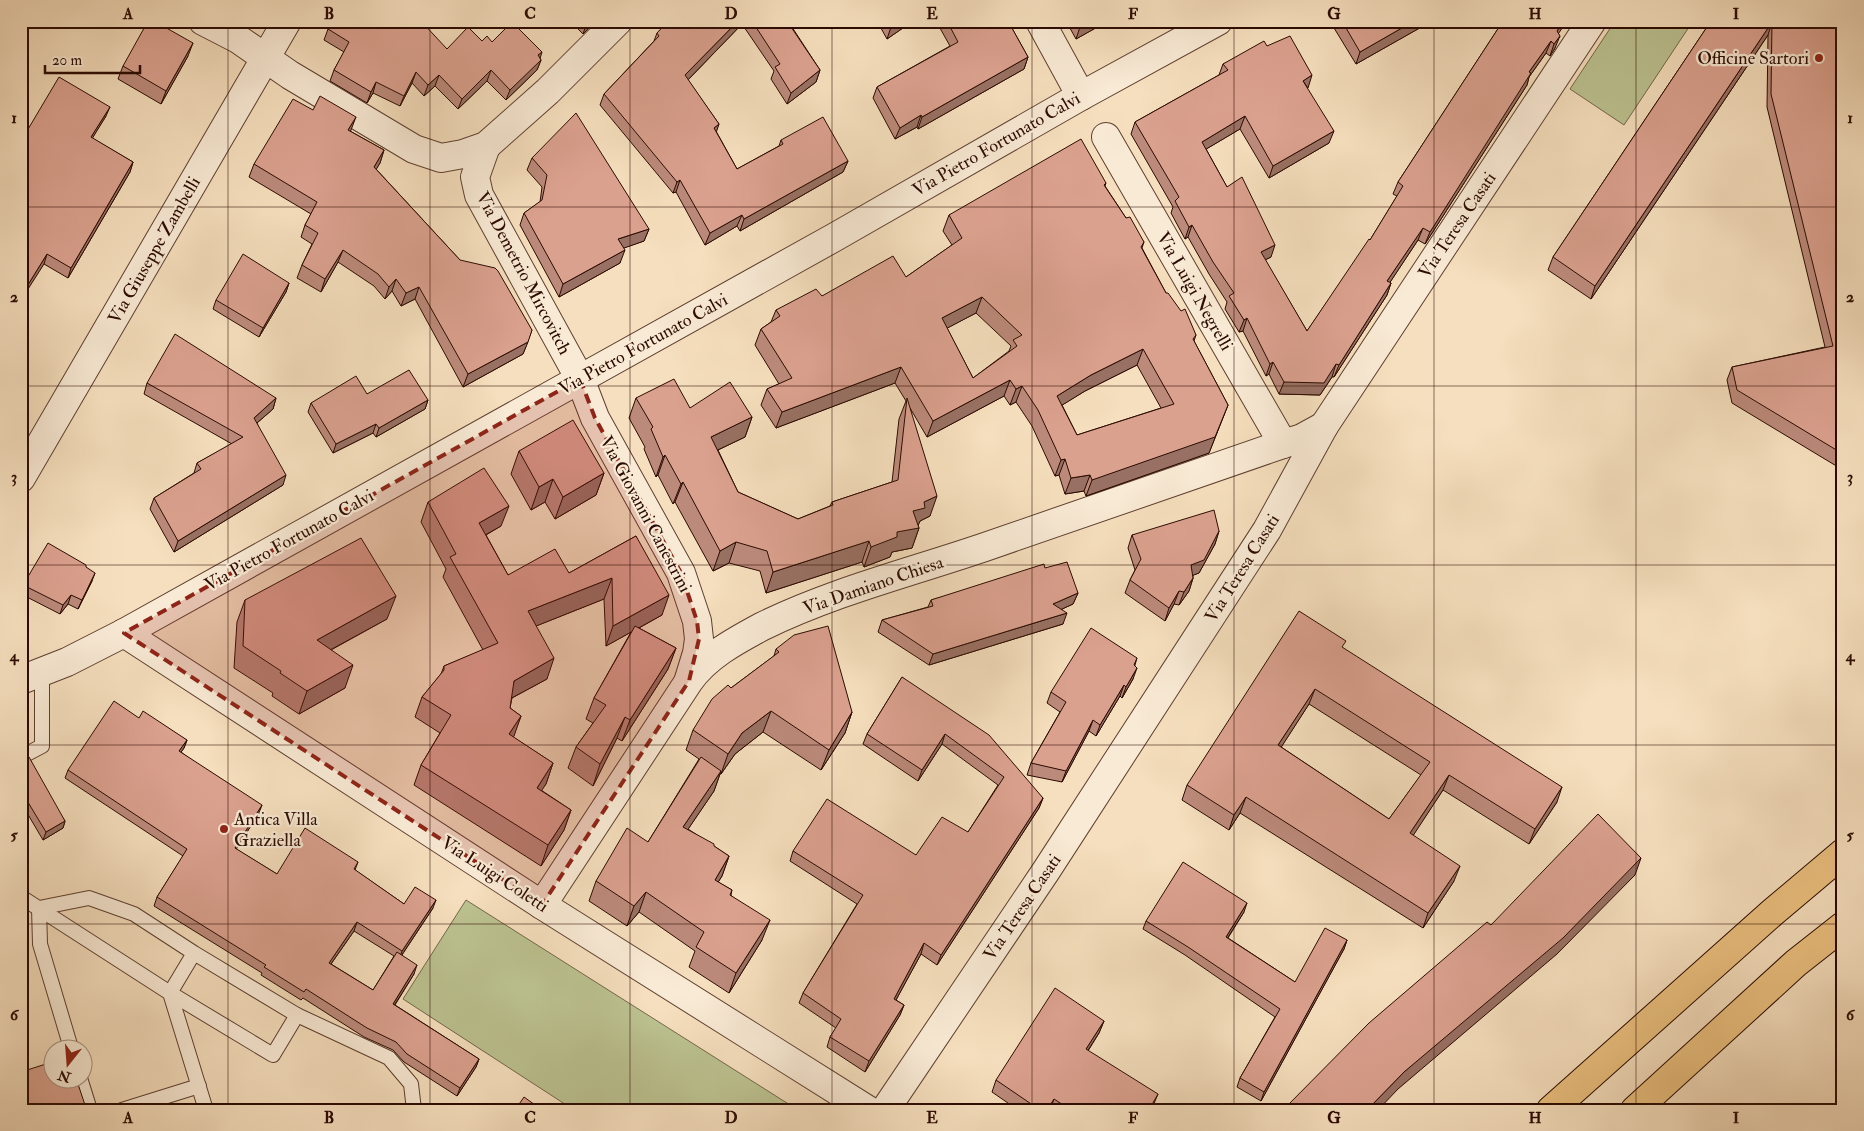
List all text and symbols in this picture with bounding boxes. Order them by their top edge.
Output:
text: A [122,4,134,24]
text: B [324,4,334,24]
text: C [524,4,536,24]
text: D [724,4,738,24]
text: E [926,4,938,24]
text: F [1128,4,1138,24]
text: G [1327,4,1341,24]
text: H [1528,4,1542,24]
text: I [1733,4,1740,24]
scale bar [45,42,140,74]
place label: Officine Sartori [1697,47,1809,70]
text: 20 m [52,51,82,70]
marker: Officine Sartori [1813,52,1825,64]
street label: Via Pietro Fortunato Calvi [908,87,1085,202]
text: 1 [11,108,17,128]
text: 1 [1847,108,1853,128]
street label: Via Teresa Casati [1413,167,1502,283]
street label: Via Giuseppe Zambelli [103,172,206,328]
street label: Via Demetrio Mircovitch [471,188,577,359]
street label: Via Luigi Negrelli [1151,228,1238,355]
text: 2 [10,287,18,307]
text: 2 [1846,287,1854,307]
street label: Via Pietro Fortunato Calvi [555,288,732,401]
street label: Via Giovanni Canestrini [595,432,697,597]
text: 3 [11,467,17,487]
text: 3 [1847,467,1853,487]
street label: Via Pietro Fortunato Calvi [201,484,378,597]
street label: Via Teresa Casati [1200,510,1285,627]
street label: Via Damiano Chiesa [800,550,947,620]
text: 4 [9,646,20,666]
text: 4 [1845,646,1856,666]
place label: Antica Villa Graziella [233,808,318,852]
marker: Antica Villa Graziella [218,823,230,835]
text: 5 [10,825,18,845]
text: 5 [1846,825,1854,845]
street label: Via Luigi Coletti [437,831,553,918]
street label: Via Teresa Casati [978,849,1067,965]
text: 6 [10,1005,20,1025]
text: 6 [1846,1005,1856,1025]
north arrow [42,1038,92,1088]
text: N [55,1066,74,1086]
text: A [122,1108,134,1128]
text: B [324,1108,334,1128]
text: C [524,1108,536,1128]
text: D [724,1108,738,1128]
text: E [926,1108,938,1128]
text: F [1128,1108,1138,1128]
text: G [1327,1108,1341,1128]
text: H [1528,1108,1542,1128]
text: I [1733,1108,1740,1128]

